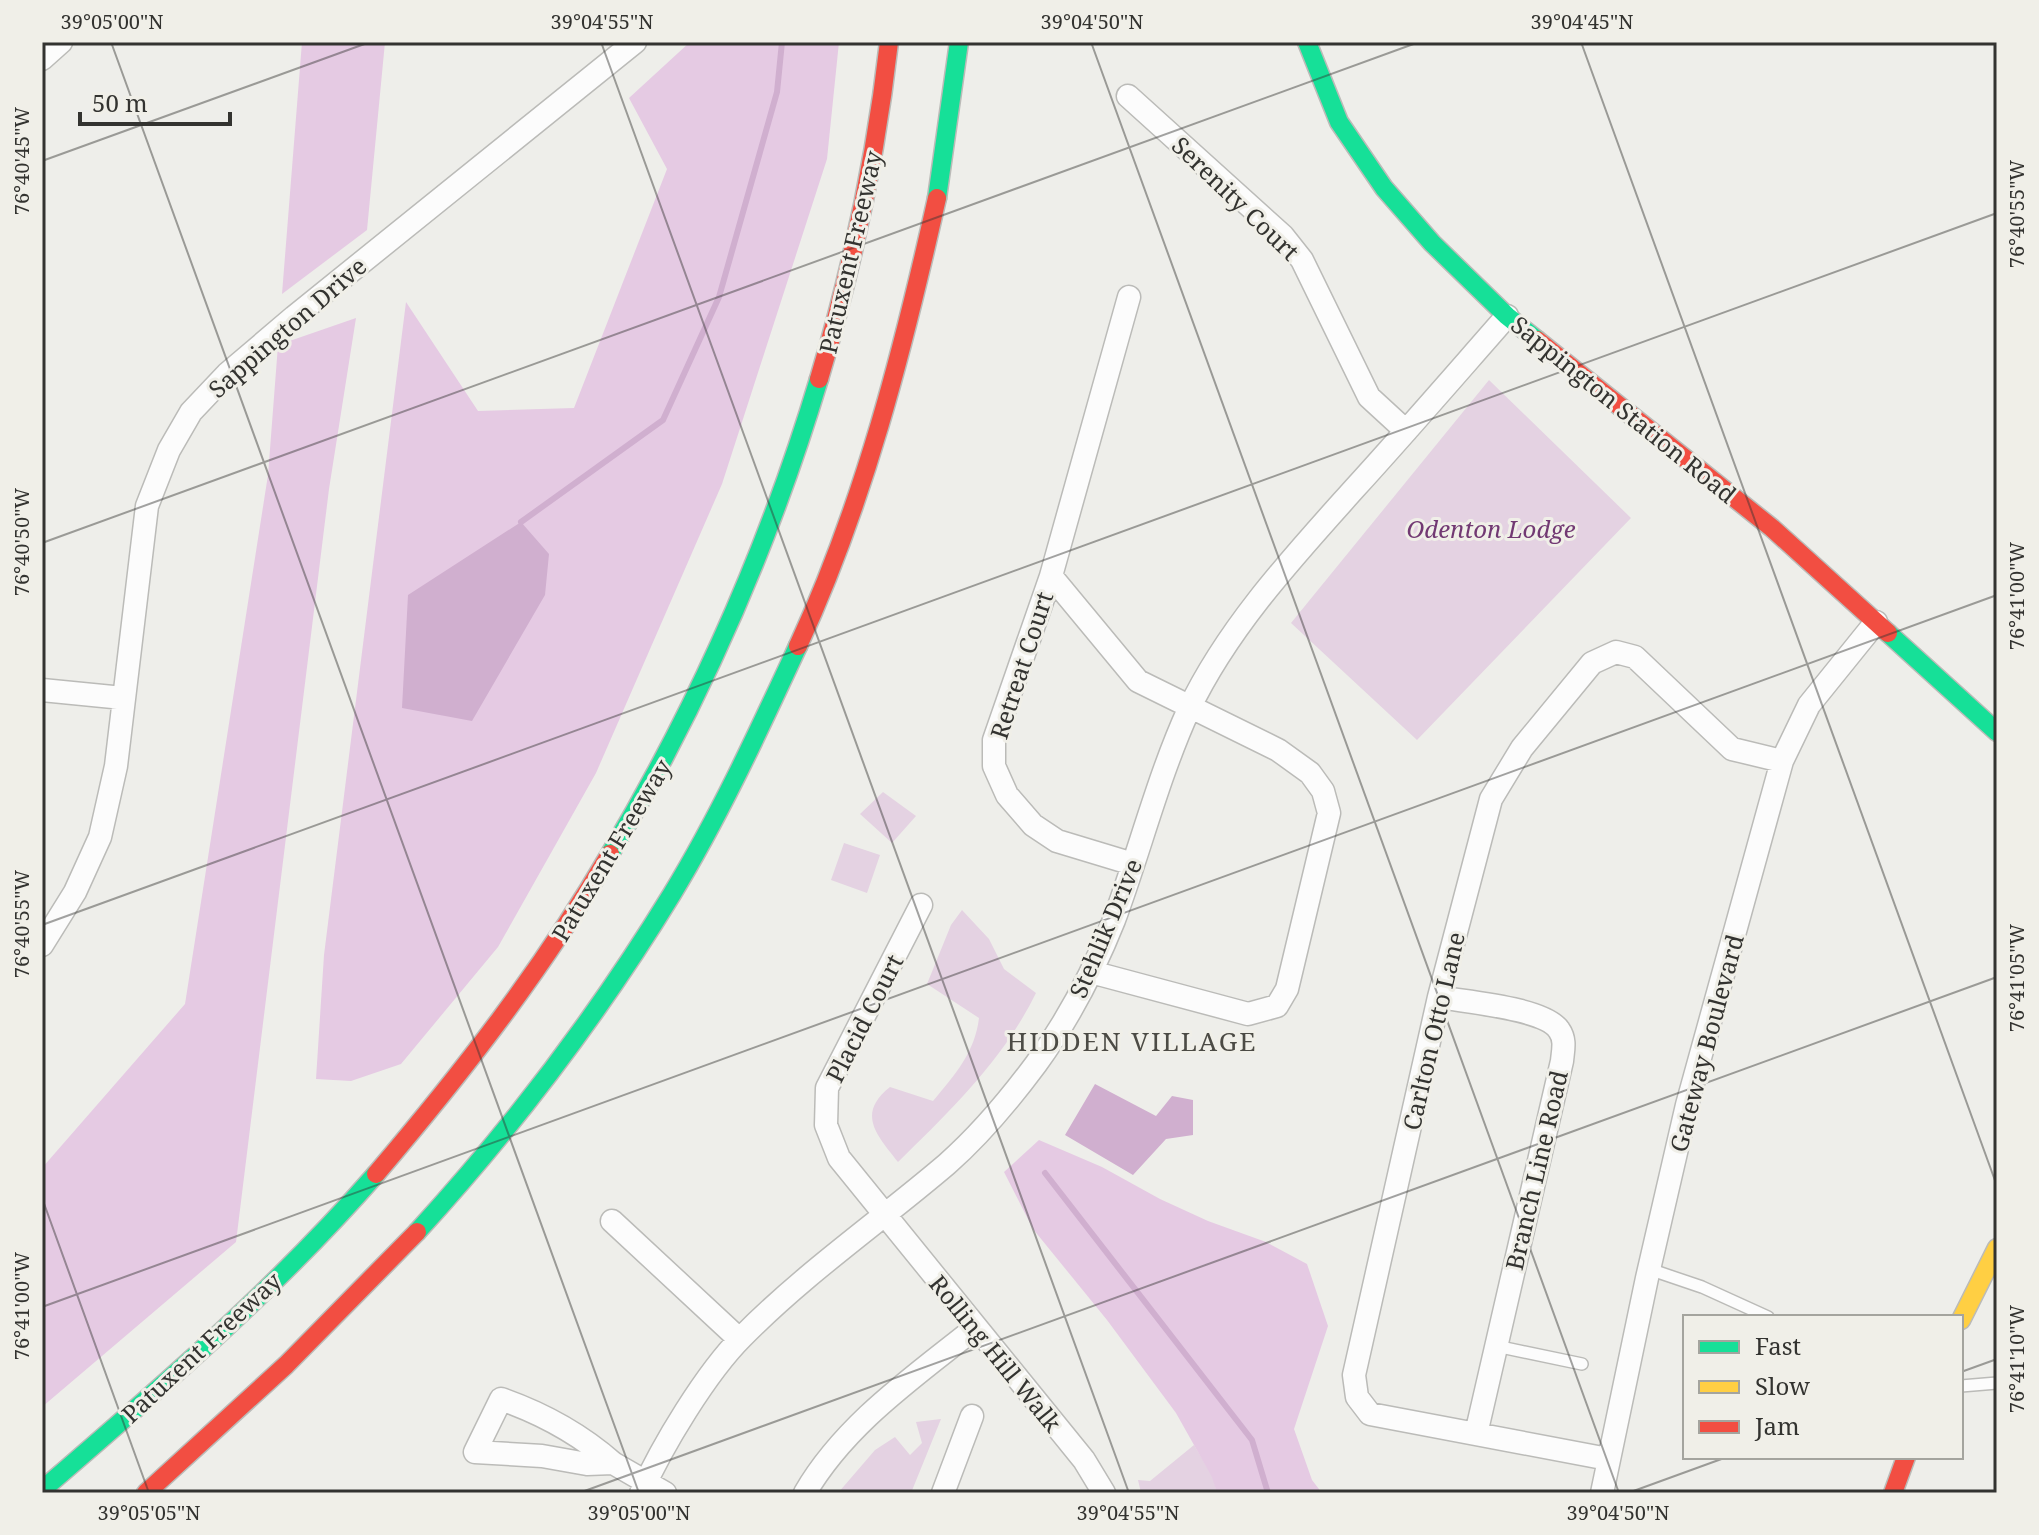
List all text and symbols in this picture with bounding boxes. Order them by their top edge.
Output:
text: 39°05'00"N [61,8,163,35]
text: 39°04'55"N [551,8,653,35]
text: 39°04'50"N [1041,8,1143,35]
text: 39°04'45"N [1531,8,1633,35]
scale bar [80,76,230,126]
text: 50 m [92,86,148,119]
text: 76°40'45"W [8,107,35,215]
street label: Serenity Court [1165,129,1307,267]
street label: Patuxent Freeway [811,147,889,357]
text: 76°40'55"W [2003,160,2030,268]
street label: Sappington Drive [201,249,373,405]
street label: Sappington Station Road [1505,308,1744,510]
text: 76°40'50"W [8,488,35,596]
park label: Odenton Lodge [1407,512,1576,545]
text: 76°41'00"W [2003,542,2030,650]
street label: Retreat Court [982,587,1060,743]
street label: Patuxent Freeway [544,752,679,947]
street label: Stehlik Drive [1061,853,1149,1003]
text: 76°40'55"W [8,870,35,978]
text: 76°41'05"W [2003,924,2030,1032]
street label: Carlton Otto Lane [1394,929,1472,1133]
street label: Gateway Boulevard [1661,930,1751,1155]
street label: Placid Court [818,948,910,1088]
district label: HIDDEN VILLAGE [1007,1023,1257,1059]
street label: Branch Line Road [1497,1067,1575,1273]
text: 76°41'00"W [8,1252,35,1360]
street label: Patuxent Freeway [114,1264,288,1430]
street label: Rolling Hill Walk [922,1268,1070,1439]
text: 76°41'10"W [2003,1305,2030,1413]
legend [1683,1315,1963,1459]
text: Fast [1755,1329,1801,1362]
text: Slow [1755,1369,1810,1402]
text: Jam [1754,1409,1800,1442]
text: 39°05'05"N [98,1499,200,1526]
text: 39°05'00"N [588,1499,690,1526]
text: 39°04'55"N [1077,1499,1179,1526]
text: 39°04'50"N [1567,1499,1669,1526]

